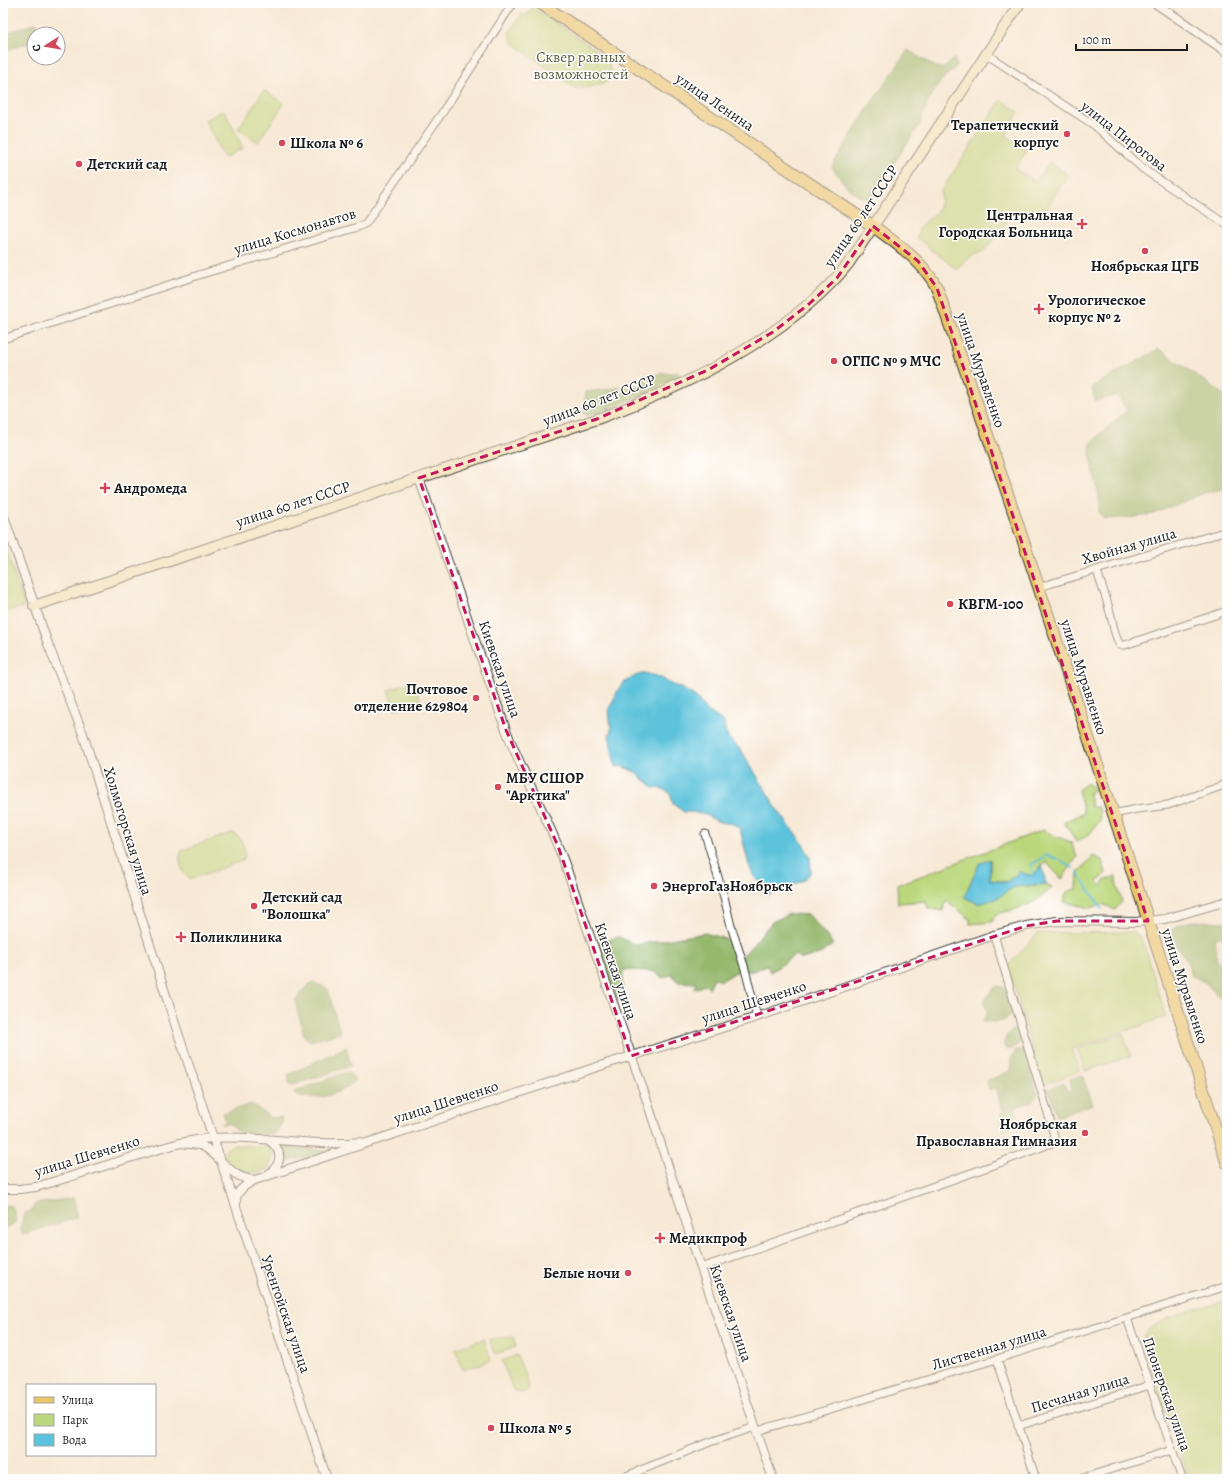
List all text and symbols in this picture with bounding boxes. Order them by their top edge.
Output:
north arrow [26,26,66,66]
scale bar [1076,26,1187,52]
text: 100 m [1082,32,1111,48]
text: С [29,43,45,53]
park label: Сквер равных возможностей [534,47,629,84]
street label: улица Ленина [671,68,758,136]
street label: улица Пирогова [1076,96,1171,176]
place label: Терапетический корпус [951,115,1059,152]
marker: Терапетический корпус [1062,129,1072,139]
place label: Школа № 6 [290,133,363,153]
marker: Школа № 6 [277,138,287,148]
place label: Детский сад [87,154,167,174]
marker: Детский сад [74,159,84,169]
street label: улица 60 лет СССР [819,161,903,272]
street label: улица Космонавтов [231,203,358,259]
place label: Центральная Городская Больница [939,205,1074,242]
marker: Центральная Городская Больница [1076,218,1088,230]
marker: Ноябрьская ЦГБ [1140,246,1150,256]
place label: Ноябрьская ЦГБ [1091,256,1199,276]
place label: Урологическое корпус № 2 [1048,290,1146,327]
marker: Урологическое корпус № 2 [1033,303,1045,315]
street label: улица Муравленко [952,309,1010,430]
place label: ОГПС № 9 МЧС [842,351,941,371]
marker: ОГПС № 9 МЧС [829,356,839,366]
street label: улица 60 лет СССР [539,369,658,431]
street label: улица 60 лет СССР [232,476,353,532]
place label: Андромеда [113,478,188,498]
marker: Андромеда [99,482,111,494]
street label: Хвойная улица [1079,523,1179,569]
place label: КВГМ-100 [958,594,1024,614]
marker: КВГМ-100 [945,599,955,609]
street label: улица Муравленко [1056,616,1112,737]
street label: Киевская улица [474,618,526,720]
place label: Почтовое отделение 629804 [354,679,468,716]
marker: Почтовое отделение 629804 [471,693,481,703]
street label: Холмогорская улица [99,764,157,898]
place label: МБУ СШОР "Арктика" [506,768,584,805]
marker: МБУ СШОР "Арктика" [493,782,503,792]
place label: ЭнергоГазНоябрьск [662,876,793,896]
marker: ЭнергоГазНоябрьск [649,881,659,891]
place label: Детский сад "Волошка" [262,887,342,924]
marker: Детский сад "Волошка" [249,901,259,911]
street label: Киевская улица [590,920,642,1022]
street label: улица Муравленко [1157,925,1213,1046]
place label: Поликлиника [190,927,283,947]
marker: Поликлиника [175,931,187,943]
street label: улица Шевченко [698,976,809,1029]
street label: улица Шевченко [390,1076,501,1129]
place label: Ноябрьская Православная Гимназия [916,1114,1077,1151]
marker: Ноябрьская Православная Гимназия [1080,1128,1090,1138]
street label: улица Шевченко [31,1131,142,1182]
place label: Медикпроф [669,1228,747,1248]
marker: Медикпроф [654,1232,666,1244]
street label: Уренгойская улица [256,1252,316,1376]
street label: Киевская улица [705,1262,757,1364]
place label: Белые ночи [543,1263,620,1283]
marker: Белые ночи [623,1268,633,1278]
street label: Лиственная улица [929,1321,1049,1375]
street label: Пионерская улица [1138,1334,1196,1454]
street label: Песчаная улица [1028,1369,1132,1417]
legend [26,1384,156,1456]
text: Улица [62,1392,94,1408]
text: Парк [62,1412,88,1428]
place label: Школа № 5 [499,1418,572,1438]
marker: Школа № 5 [486,1423,496,1433]
text: Вода [62,1432,87,1448]

